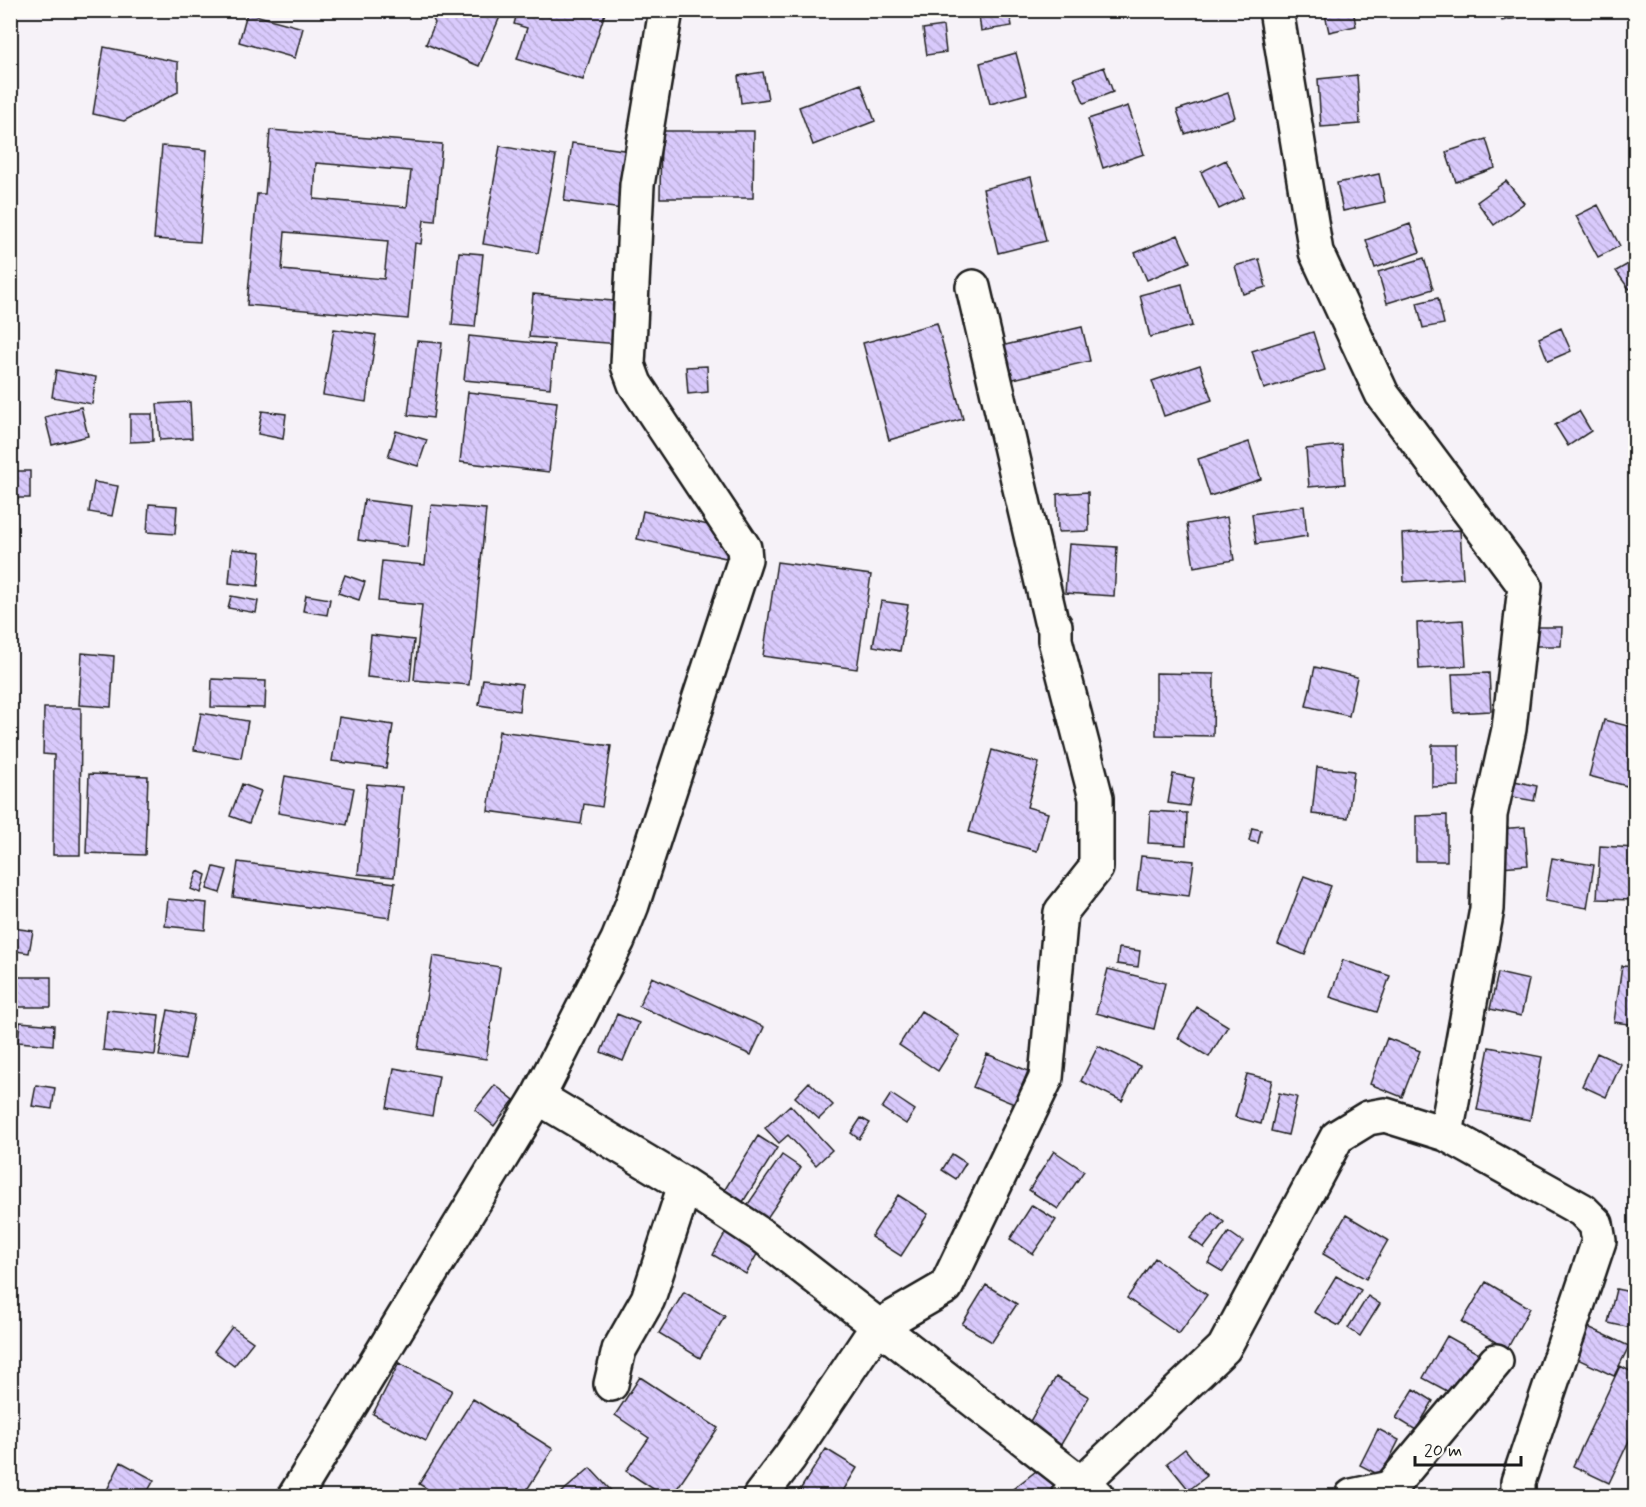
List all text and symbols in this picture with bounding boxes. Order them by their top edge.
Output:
scale bar [1415,1429,1522,1467]
text: 20 m [1424,1439,1462,1463]

